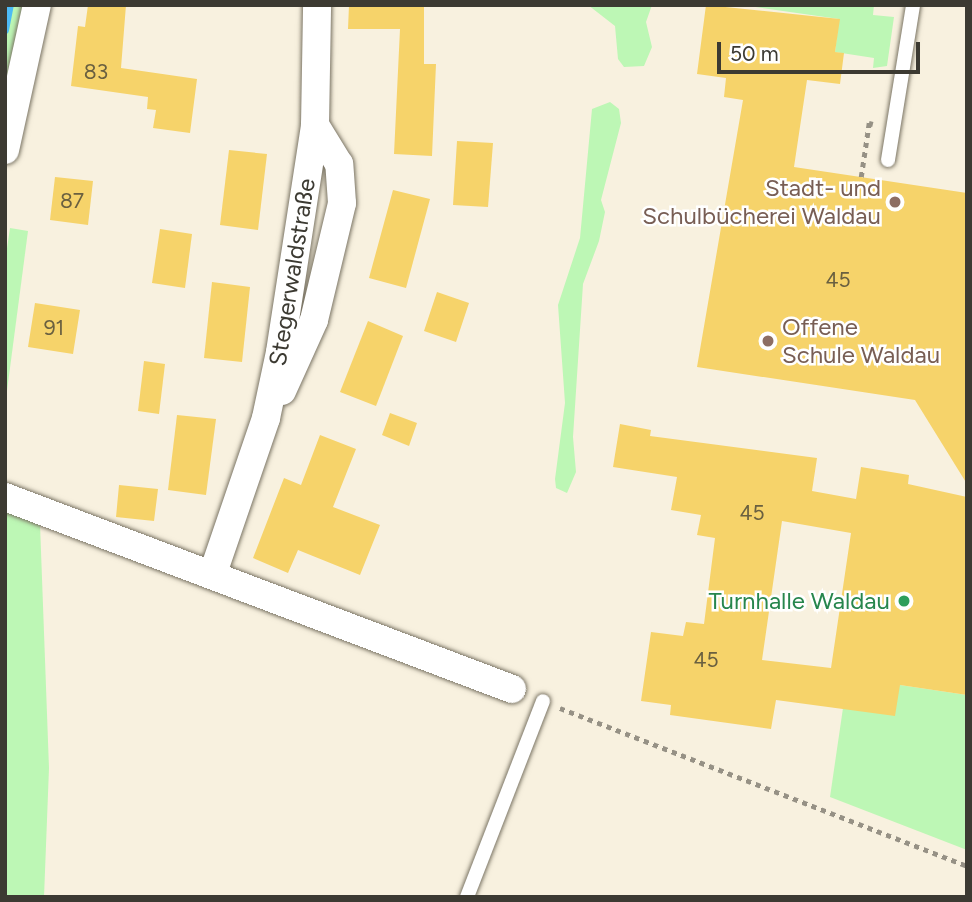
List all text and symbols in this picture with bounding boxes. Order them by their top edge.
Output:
scale bar [720,28,923,72]
text: 50 m [730,41,779,66]
house number: 83 [84,59,108,85]
place label: Stadt- und Schulbücherei Waldau [642,174,881,230]
street label: Stegerwaldstraße [263,176,321,368]
house number: 87 [60,188,84,214]
marker: Stadt- und Schulbücherei Waldau [887,194,903,210]
house number: 45 [825,267,851,293]
place label: Offene Schule Waldau [782,313,940,369]
house number: 91 [44,315,64,341]
marker: Offene Schule Waldau [760,333,776,349]
house number: 45 [739,500,765,526]
place label: Turnhalle Waldau [708,587,890,615]
marker: Turnhalle Waldau [896,593,912,609]
house number: 45 [693,647,719,673]

